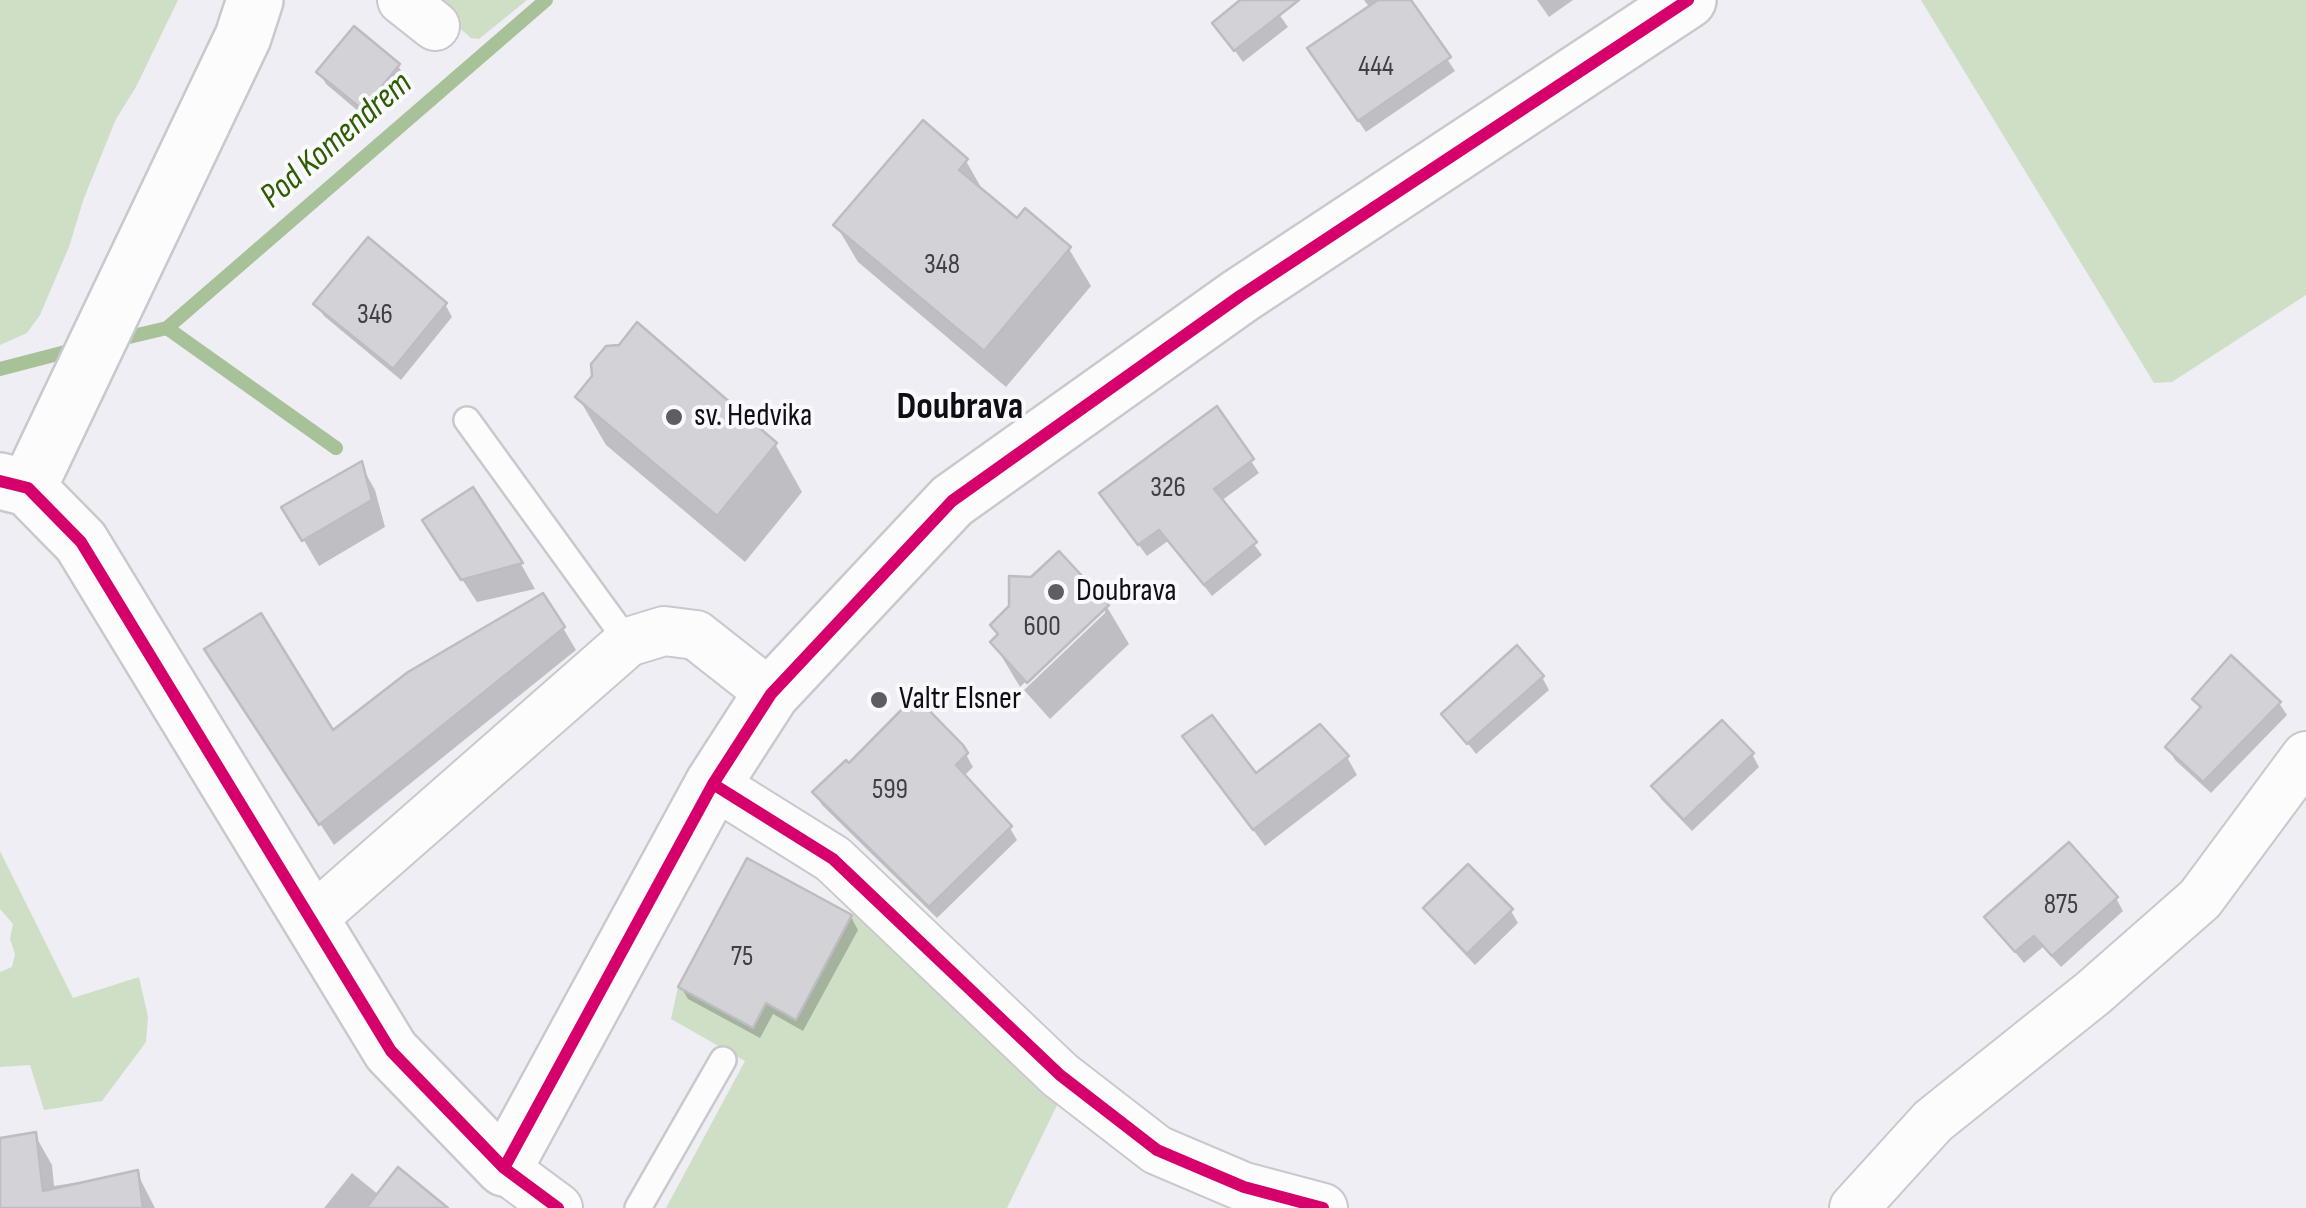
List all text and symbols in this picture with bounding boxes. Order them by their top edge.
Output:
house number: 444 [1358,51,1394,85]
water label: Pod Komendrem [253,64,421,218]
house number: 348 [924,249,960,283]
house number: 346 [357,299,393,333]
district label: Doubrava [897,385,1023,431]
place label: sv. Hedvika [694,398,812,436]
marker: sv. Hedvika [663,406,685,428]
house number: 326 [1150,472,1186,506]
place label: Doubrava [1076,573,1177,611]
marker: Doubrava [1045,581,1067,603]
house number: 600 [1023,611,1061,645]
place label: Valtr Elsner [899,681,1021,719]
marker: Valtr Elsner [868,689,890,711]
house number: 599 [872,774,908,808]
house number: 875 [2044,889,2078,923]
house number: 75 [731,941,753,975]

